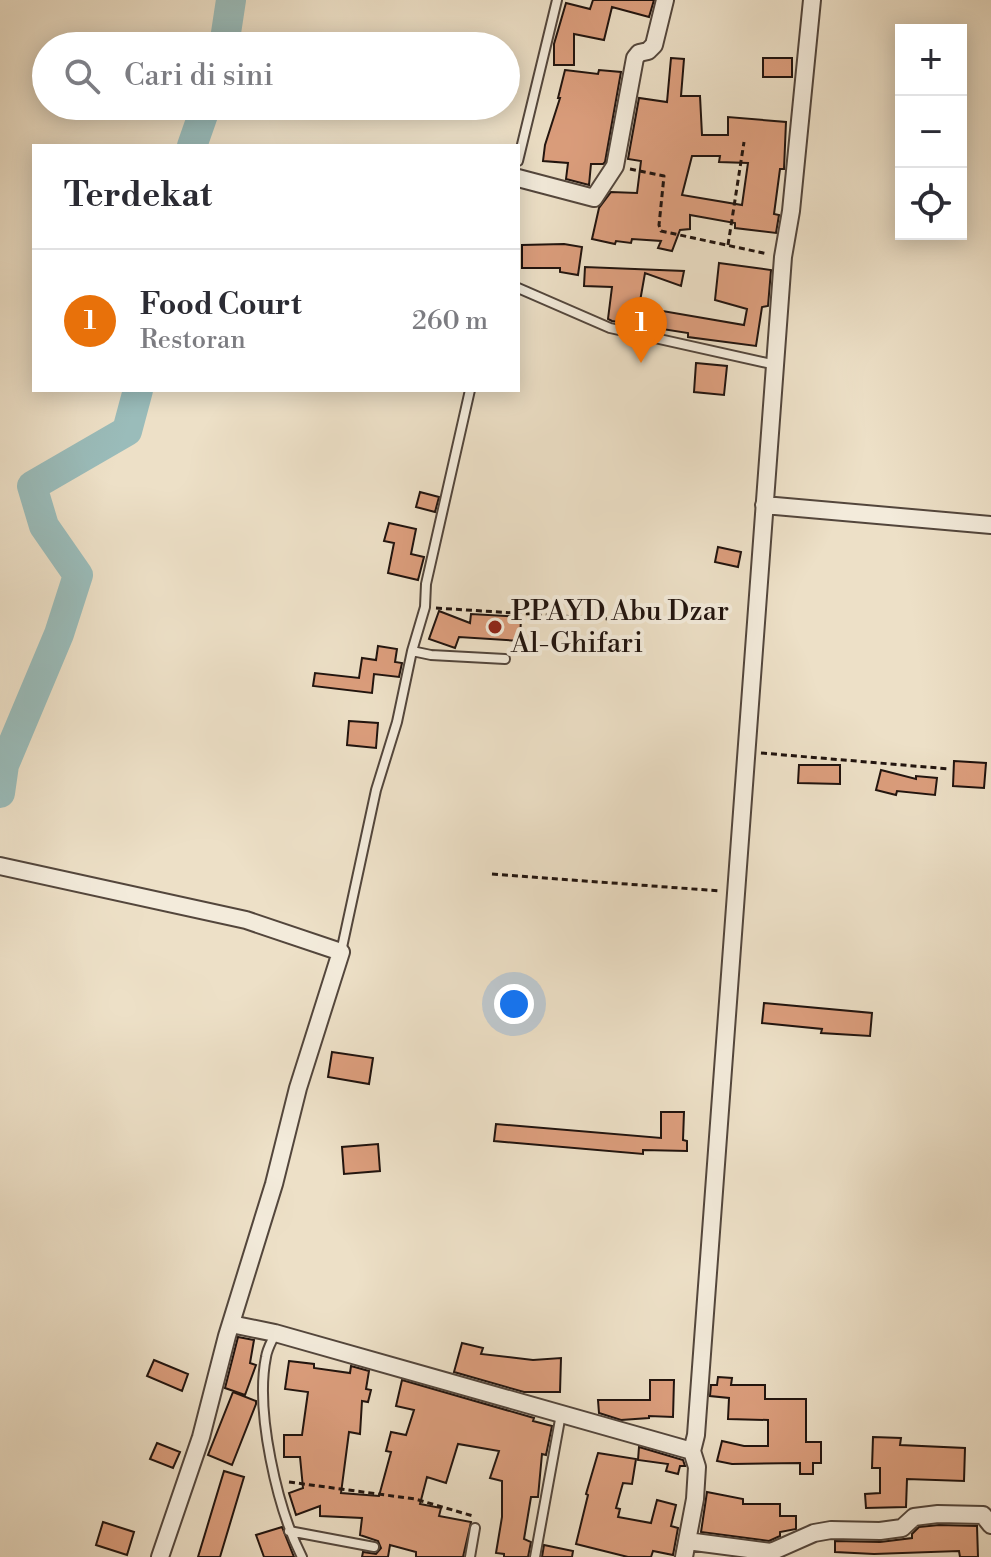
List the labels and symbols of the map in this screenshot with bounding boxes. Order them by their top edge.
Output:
pin: 1 [615,297,667,363]
place label: PPAYD Abu Dzar Al-Ghifari [510,594,729,661]
marker: PPAYD Abu Dzar Al-Ghifari [486,618,504,636]
your location [494,984,534,1024]

